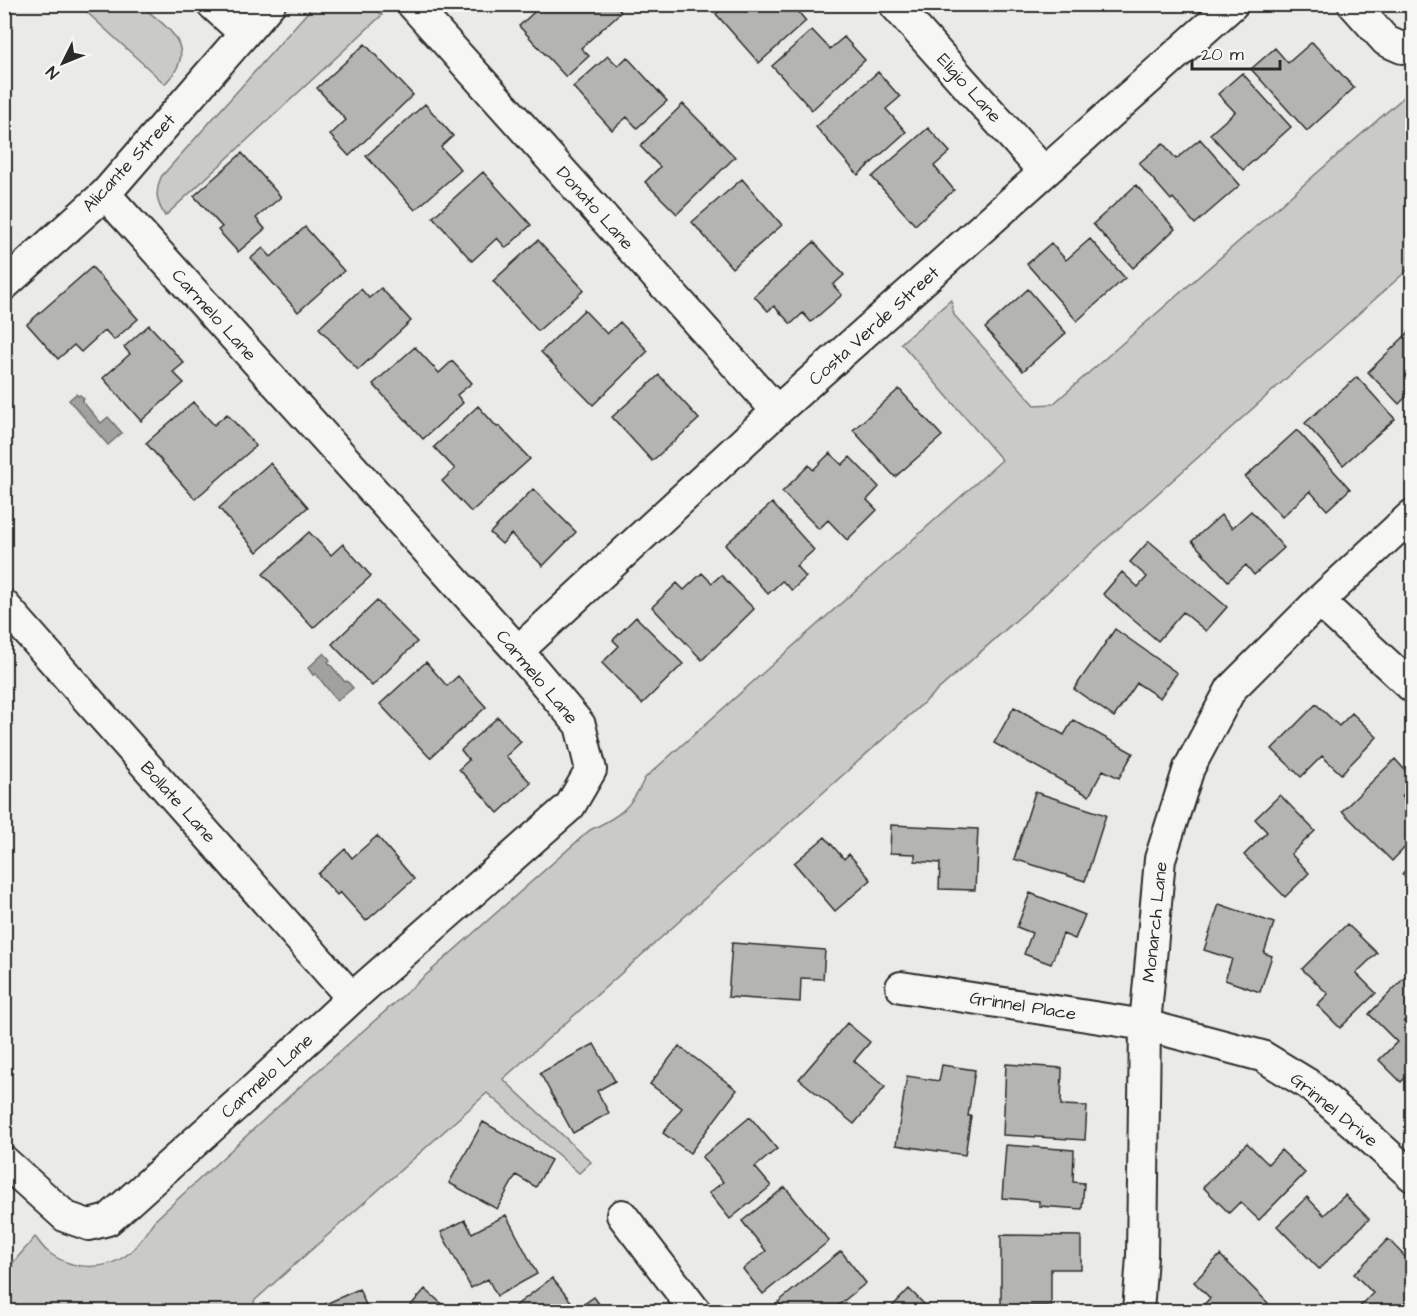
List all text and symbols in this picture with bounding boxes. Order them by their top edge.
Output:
north arrow [33,33,93,93]
scale bar [1192,33,1280,71]
text: 20 m [1201,42,1244,67]
street label: Eligio Lane [930,48,1007,129]
text: N [41,61,64,84]
street label: Alicante Street [77,108,182,218]
street label: Donato Lane [551,161,640,256]
street label: Costa Verde Street [803,260,945,392]
street label: Carmelo Lane [166,263,262,367]
street label: Carmelo Lane [490,624,584,730]
street label: Bollate Lane [134,756,222,849]
street label: Monarch Lane [1136,860,1174,983]
street label: Grinnel Place [968,985,1078,1027]
street label: Carmelo Lane [215,1028,319,1124]
street label: Grinnel Drive [1285,1067,1383,1153]

